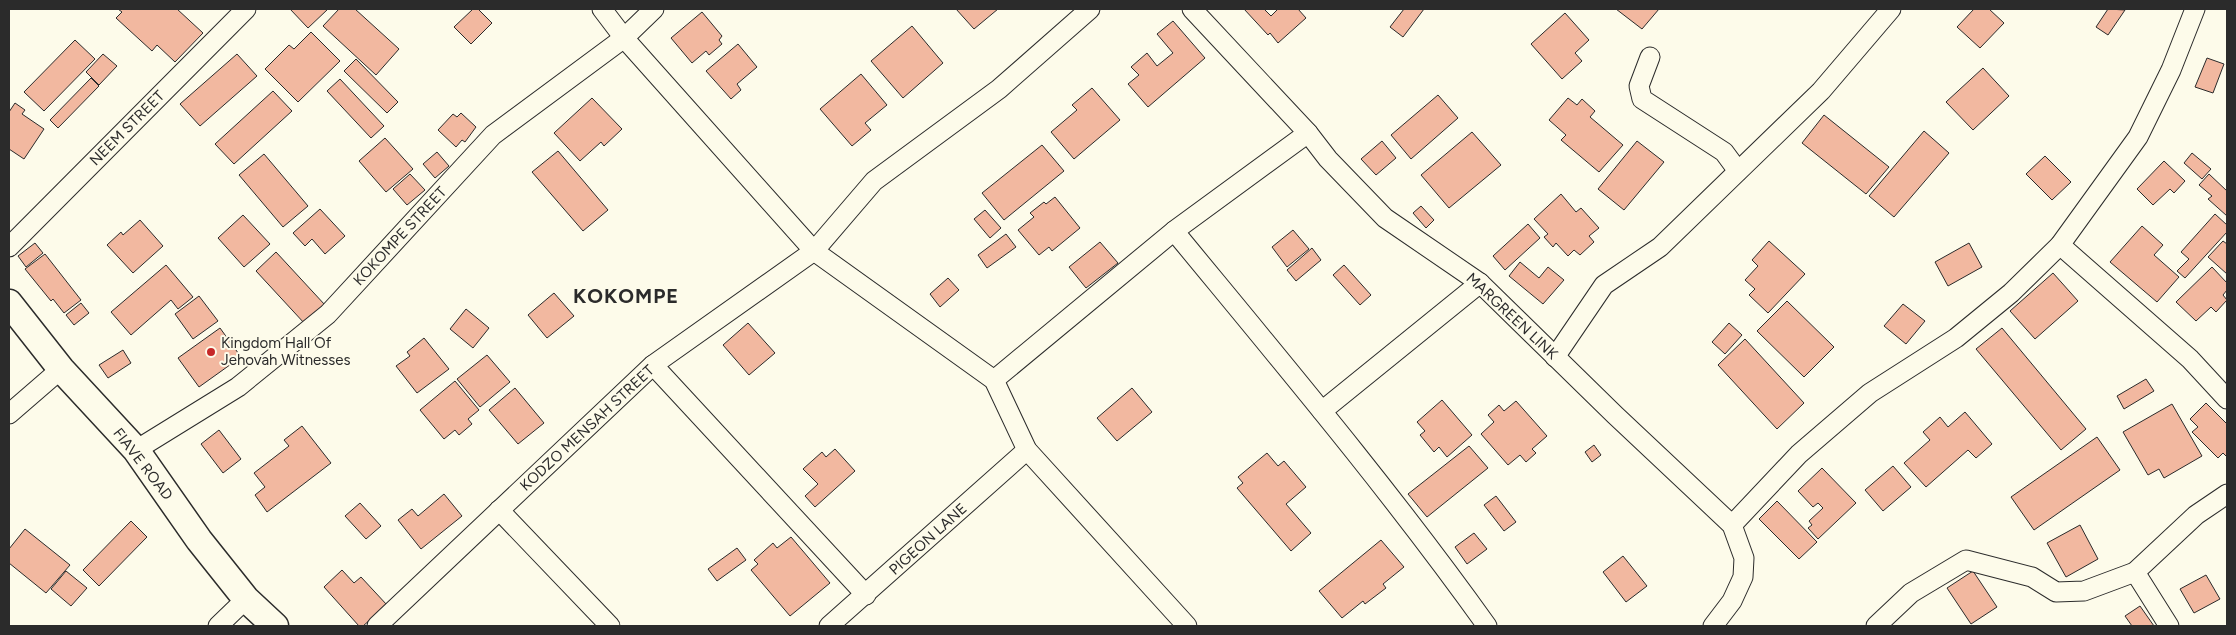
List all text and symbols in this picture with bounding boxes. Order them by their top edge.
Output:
street label: NEEM STREET [86,86,169,169]
street label: KOKOMPE STREET [350,182,451,289]
street label: MARGREEN LINK [1462,269,1562,364]
district label: KOKOMPE [573,284,679,308]
place label: Kingdom Hall Of Jehovah Witnesses [221,334,350,369]
marker: Kingdom Hall Of Jehovah Witnesses [205,346,217,358]
street label: KODZO MENSAH STREET [516,361,658,495]
street label: FIAVE ROAD [109,424,177,504]
street label: PIGEON LANE [885,499,971,579]

